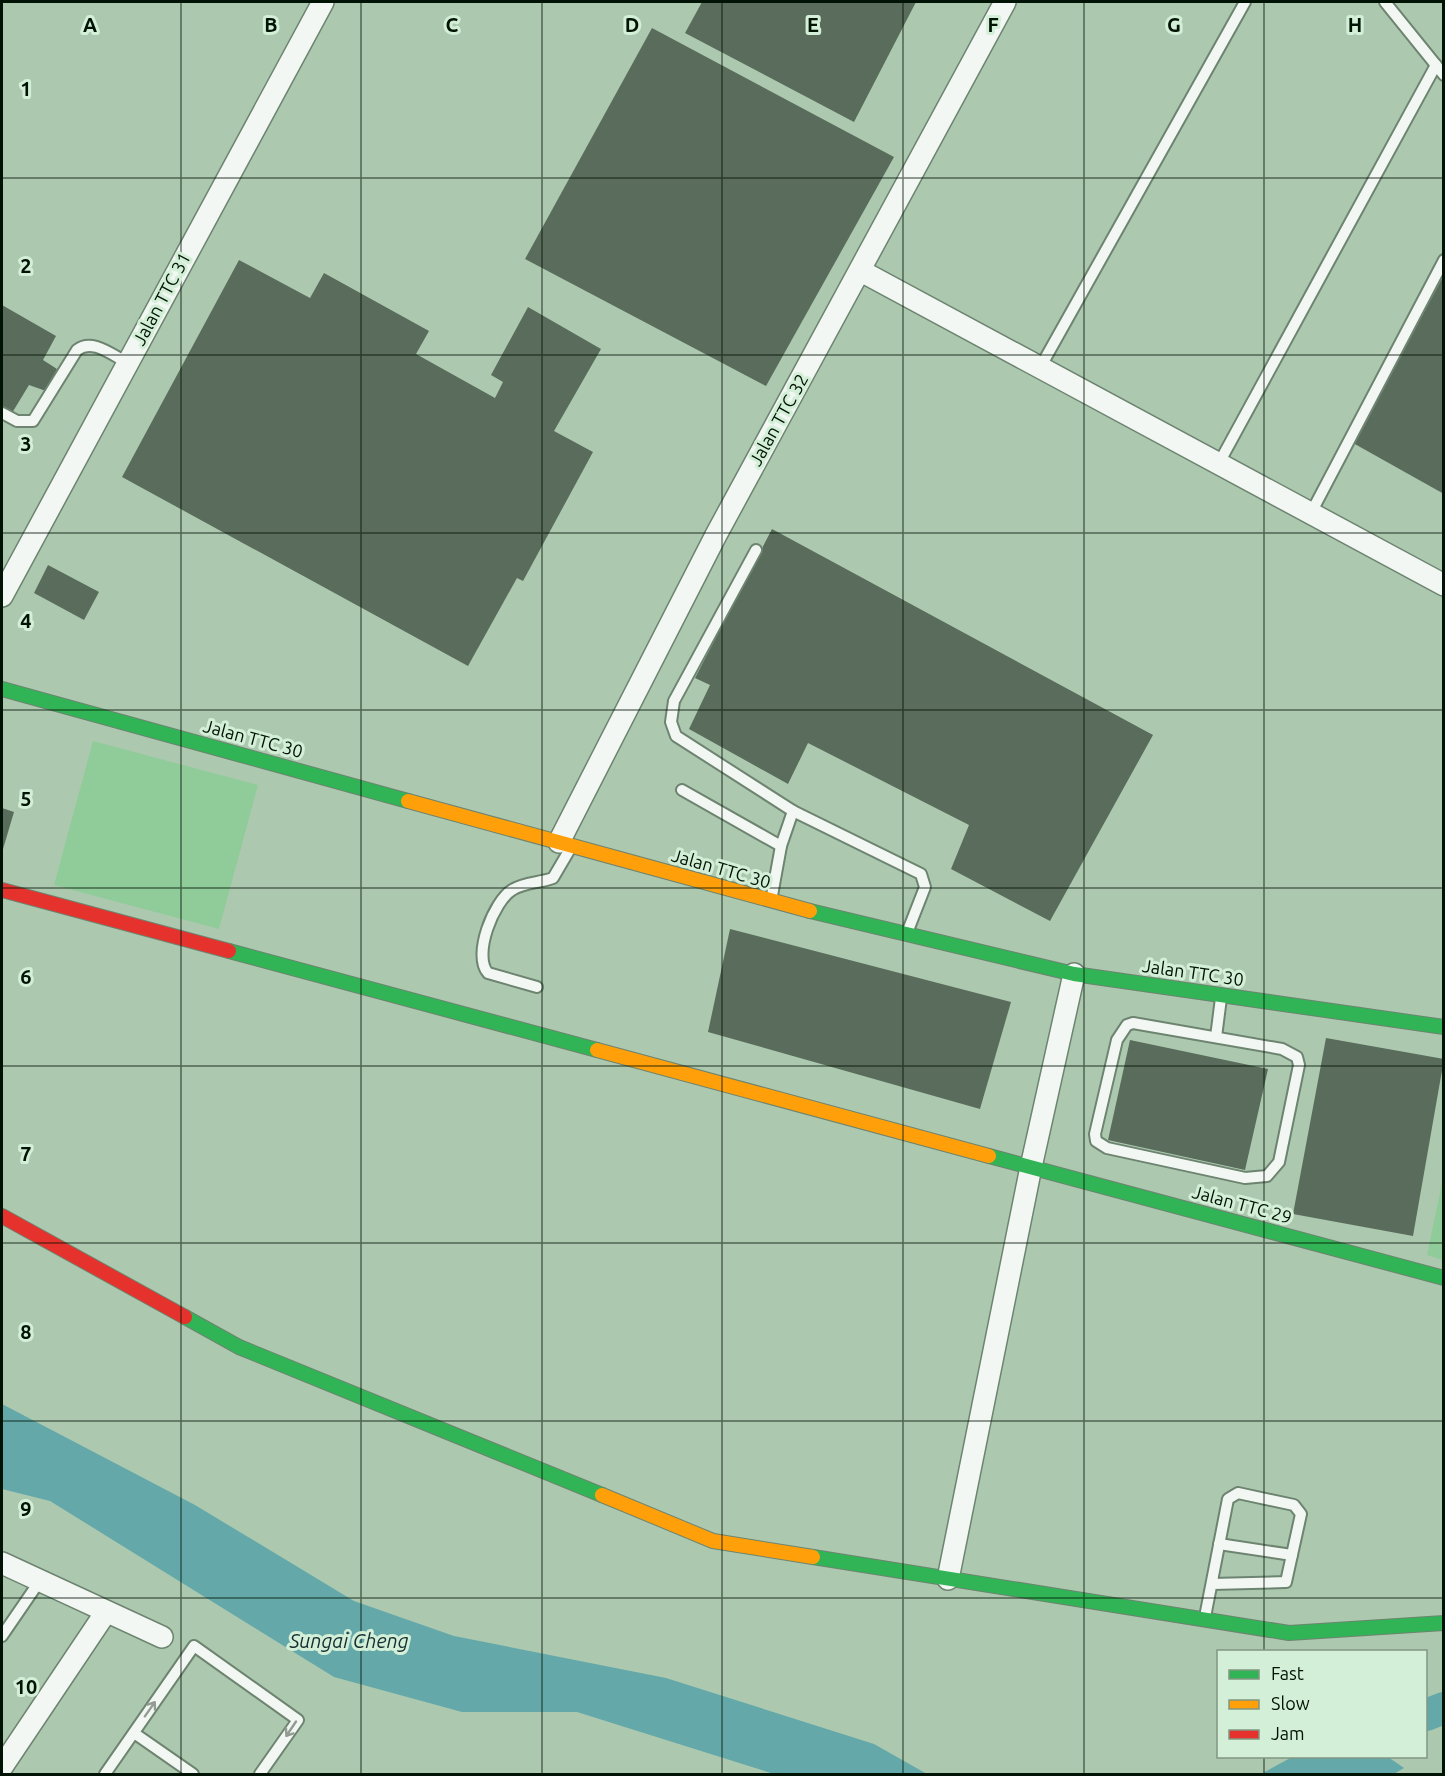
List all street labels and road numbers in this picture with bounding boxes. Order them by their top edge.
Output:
street label: Jalan TTC 31 [128,249,194,348]
street label: Jalan TTC 32 [745,370,812,469]
street label: Jalan TTC 30 [201,715,305,761]
street label: Jalan TTC 30 [669,844,773,892]
street label: Jalan TTC 30 [1141,955,1245,989]
street label: Jalan TTC 29 [1190,1181,1294,1227]

